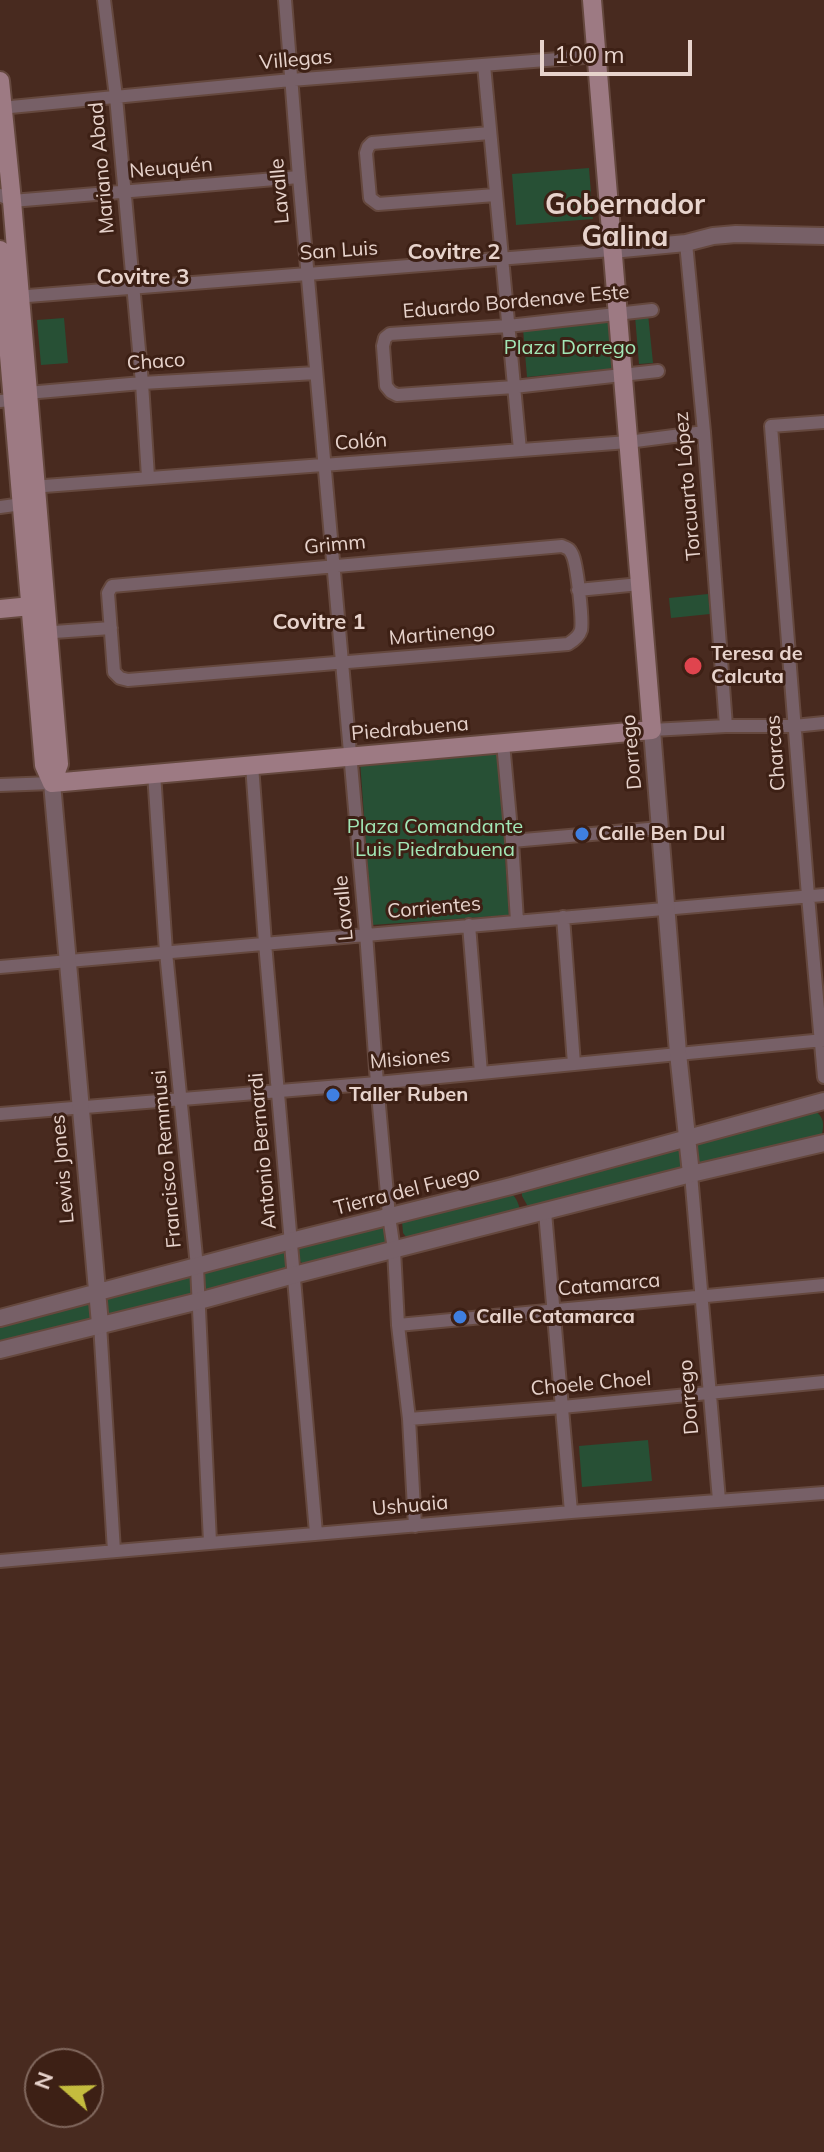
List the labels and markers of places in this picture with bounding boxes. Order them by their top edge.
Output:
place label: Teresa de Calcuta [711,642,803,689]
marker: Teresa de Calcuta [682,655,704,677]
place label: Calle Ben Dul [598,822,725,846]
marker: Calle Ben Dul [573,825,591,843]
place label: Taller Ruben [349,1083,468,1107]
marker: Taller Ruben [324,1086,342,1104]
place label: Calle Catamarca [476,1305,635,1329]
marker: Calle Catamarca [451,1308,469,1326]

